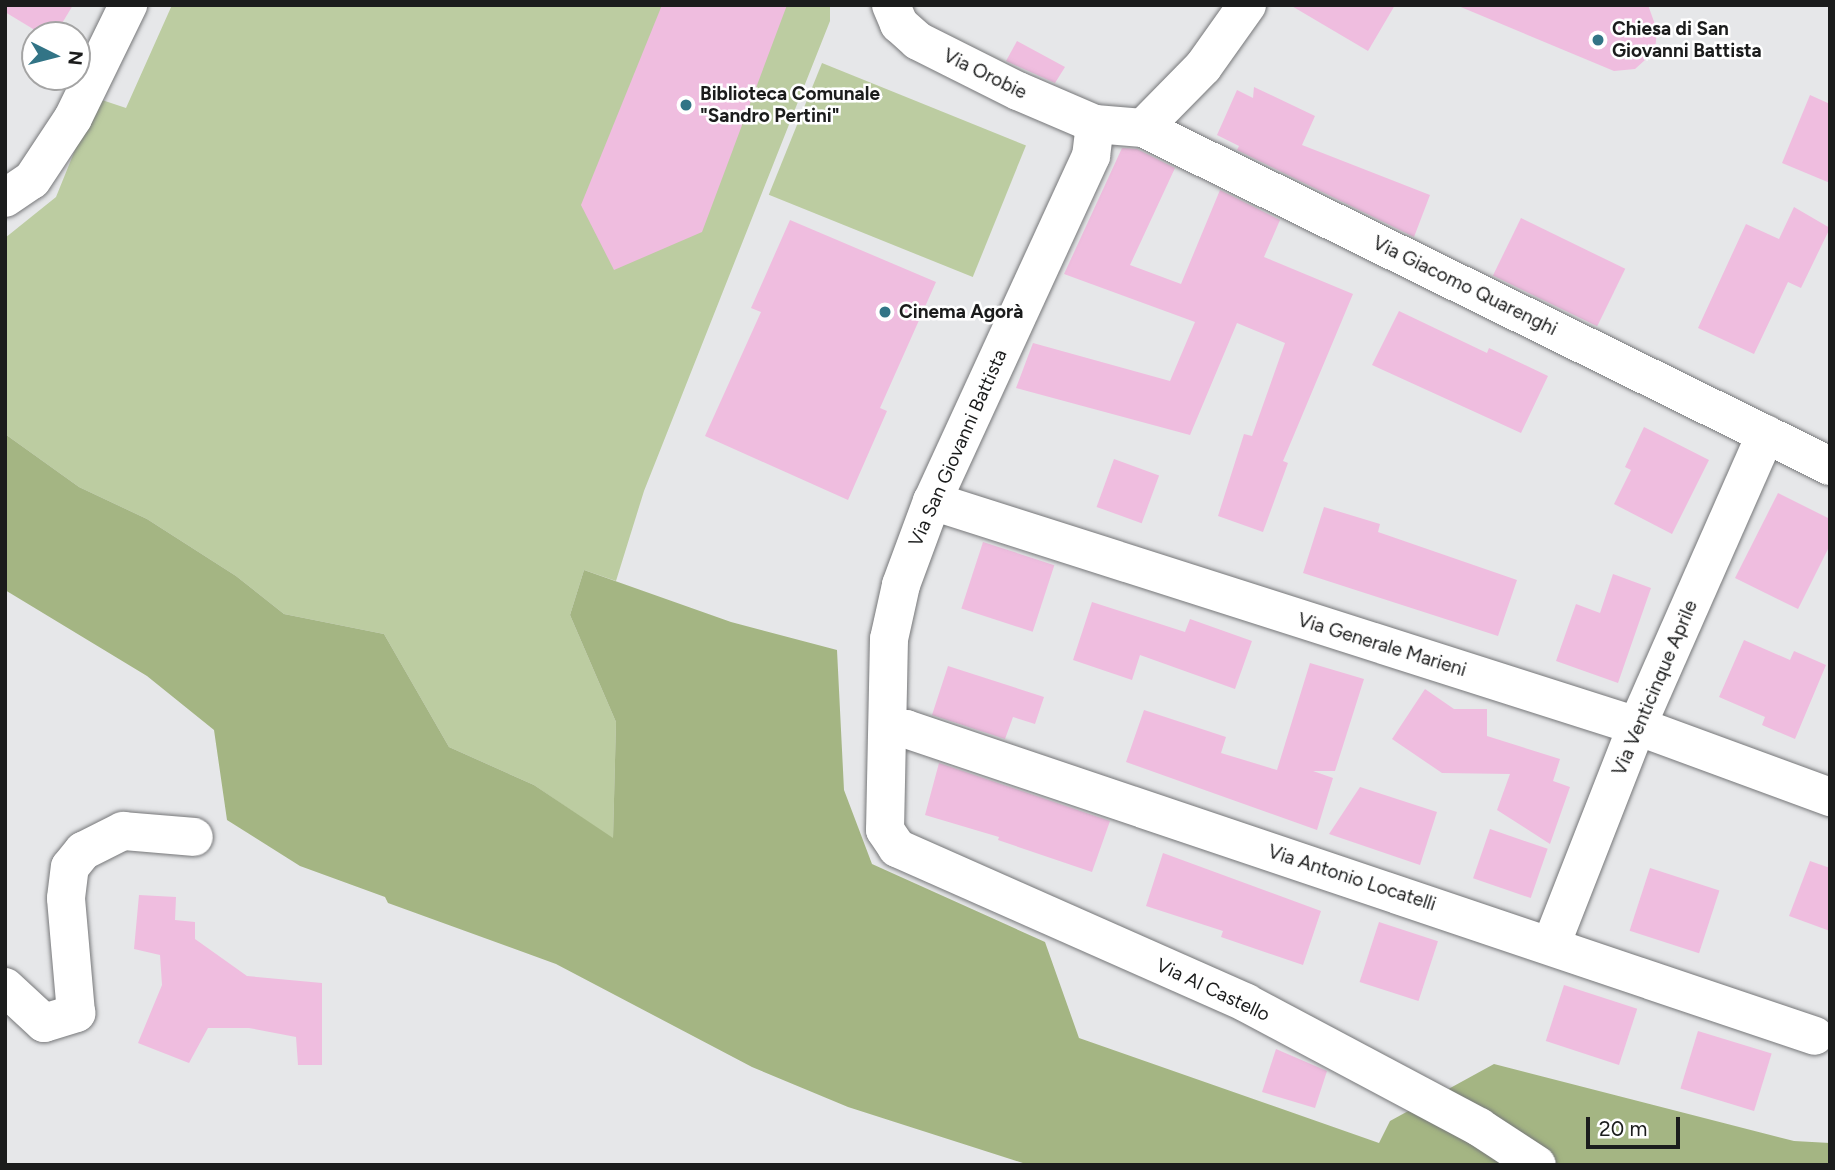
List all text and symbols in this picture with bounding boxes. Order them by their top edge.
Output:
place label: Chiesa di San Giovanni Battista [1612,18,1762,62]
north arrow [21,21,91,91]
marker: Chiesa di San Giovanni Battista [1590,32,1606,48]
street label: Via Orobie [940,44,1030,104]
text: N [63,50,88,67]
place label: Biblioteca Comunale "Sandro Pertini" [700,83,880,127]
marker: Biblioteca Comunale "Sandro Pertini" [678,97,694,113]
street label: Via Giacomo Quarenghi [1369,231,1561,341]
place label: Cinema Agorà [899,301,1023,323]
marker: Cinema Agorà [877,304,893,320]
street label: Via San Giovanni Battista [904,346,1012,550]
street label: Via Venticinque Aprile [1608,597,1702,779]
street label: Via Generale Marieni [1295,609,1469,681]
street label: Via Antonio Locatelli [1265,840,1439,916]
street label: Via Al Castello [1153,954,1273,1026]
scale bar [1590,1104,1685,1148]
text: 20 m [1599,1116,1647,1141]

